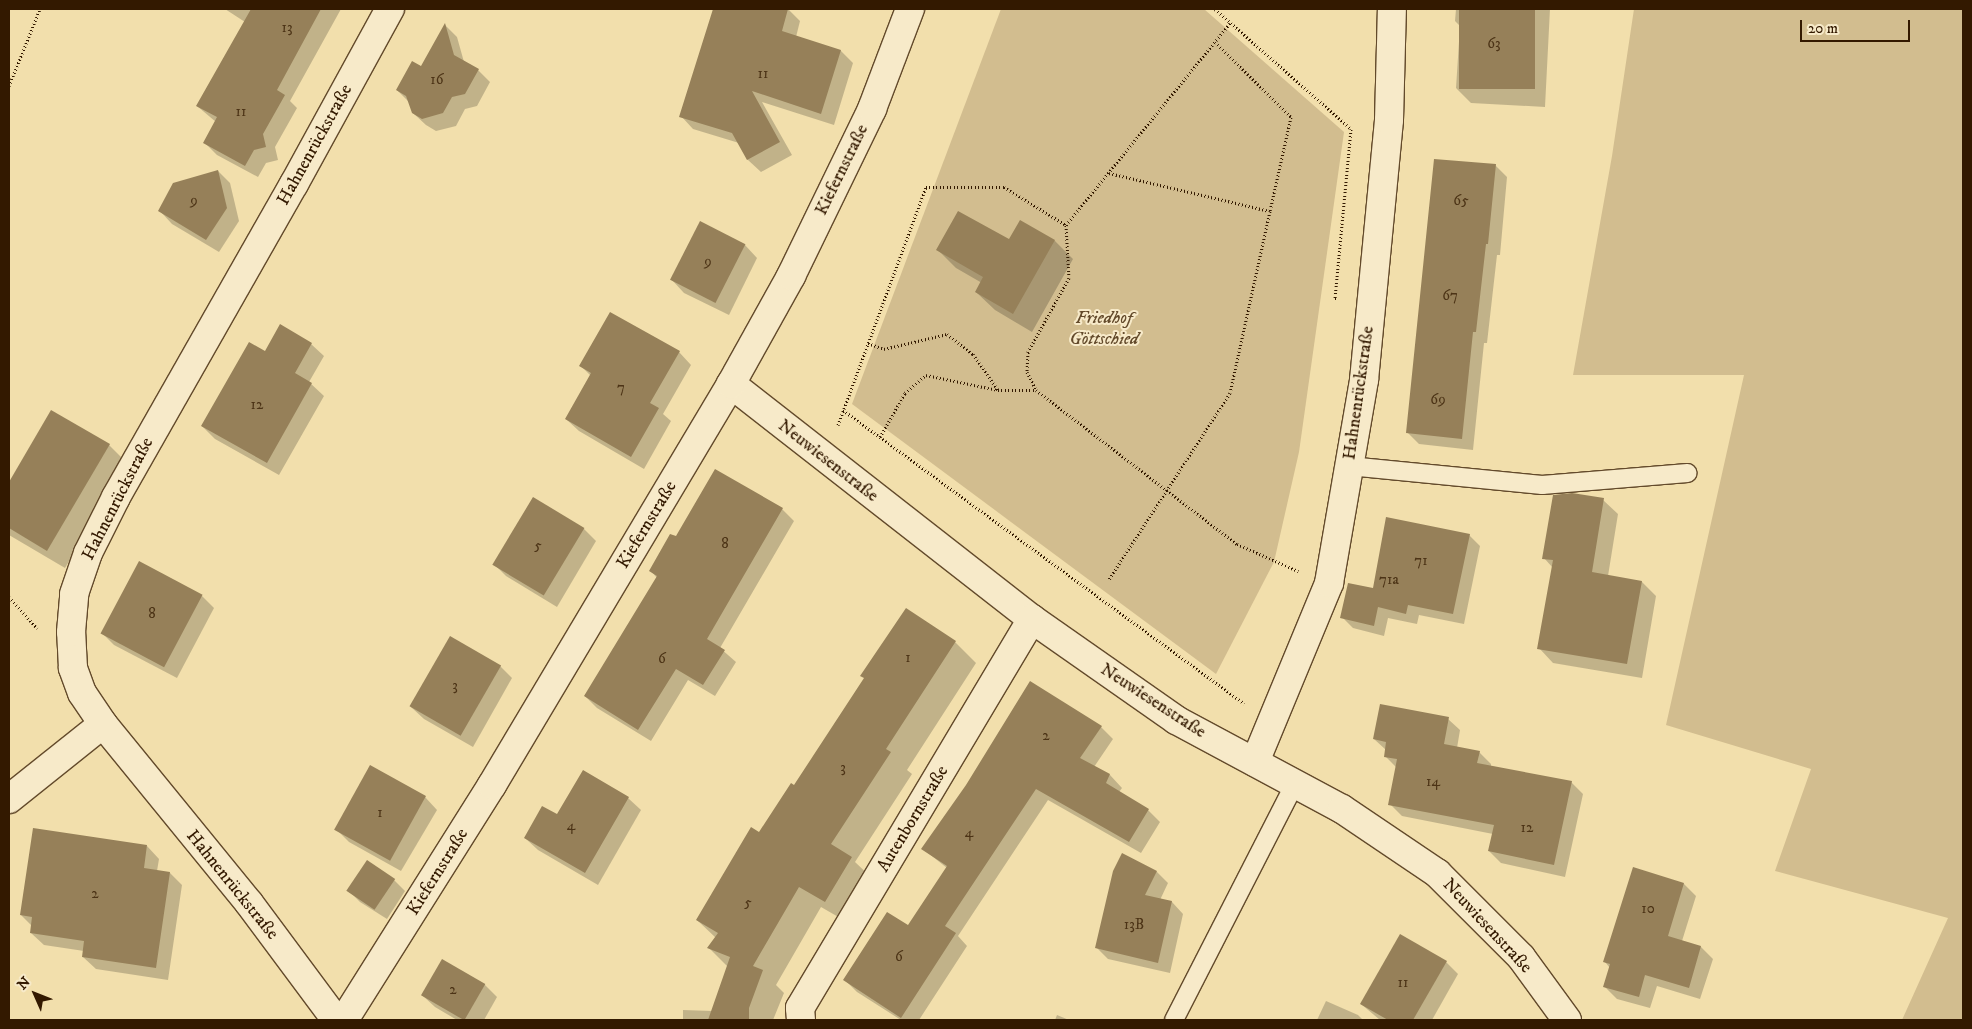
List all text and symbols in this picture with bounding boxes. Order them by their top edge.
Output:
scale bar [1802,10,1912,42]
house number: 13 [281,19,293,37]
text: 20 m [1808,19,1838,38]
house number: 63 [1487,35,1501,53]
house number: 11 [757,65,769,83]
house number: 16 [430,71,444,89]
street label: Hahnenrückstraße [273,81,357,209]
house number: 11 [235,103,247,121]
street label: Kiefernstraße [811,121,873,219]
house number: 9 [190,192,198,210]
house number: 65 [1453,192,1469,210]
house number: 9 [704,253,712,271]
house number: 67 [1442,287,1458,305]
park label: Friedhof Göttschied [1069,308,1139,350]
street label: Hahnenrückstraße [1339,325,1379,461]
house number: 7 [617,379,625,397]
house number: 69 [1430,391,1446,409]
house number: 12 [251,396,263,414]
street label: Neuwiesenstraße [773,415,883,507]
street label: Hahnenrückstraße [78,434,158,564]
street label: Kiefernstraße [612,477,682,573]
house number: 8 [721,535,729,553]
house number: 5 [534,537,542,555]
house number: 71 [1414,552,1428,570]
house number: 71a [1379,571,1399,589]
house number: 8 [148,605,156,623]
house number: 1 [905,649,911,667]
house number: 6 [658,650,666,668]
street label: Neuwiesenstraße [1096,659,1210,743]
house number: 3 [452,677,458,695]
house number: 2 [1042,727,1050,745]
house number: 3 [840,759,846,777]
street label: Autenbornstraße [873,762,953,876]
house number: 14 [1426,773,1440,791]
house number: 1 [377,804,383,822]
house number: 4 [567,817,575,835]
house number: 12 [1521,819,1533,837]
house number: 4 [965,824,973,842]
street label: Kiefernstraße [403,825,473,919]
street label: Hahnenrückstraße [181,826,283,944]
street label: Neuwiesenstraße [1438,874,1536,978]
house number: 2 [91,885,99,903]
house number: 5 [744,894,752,912]
house number: 10 [1641,900,1655,918]
house number: 13B [1124,916,1144,934]
house number: 6 [895,948,903,966]
north arrow [10,969,60,1019]
text: N [14,973,35,994]
house number: 11 [1397,974,1409,992]
house number: 2 [449,981,457,999]

